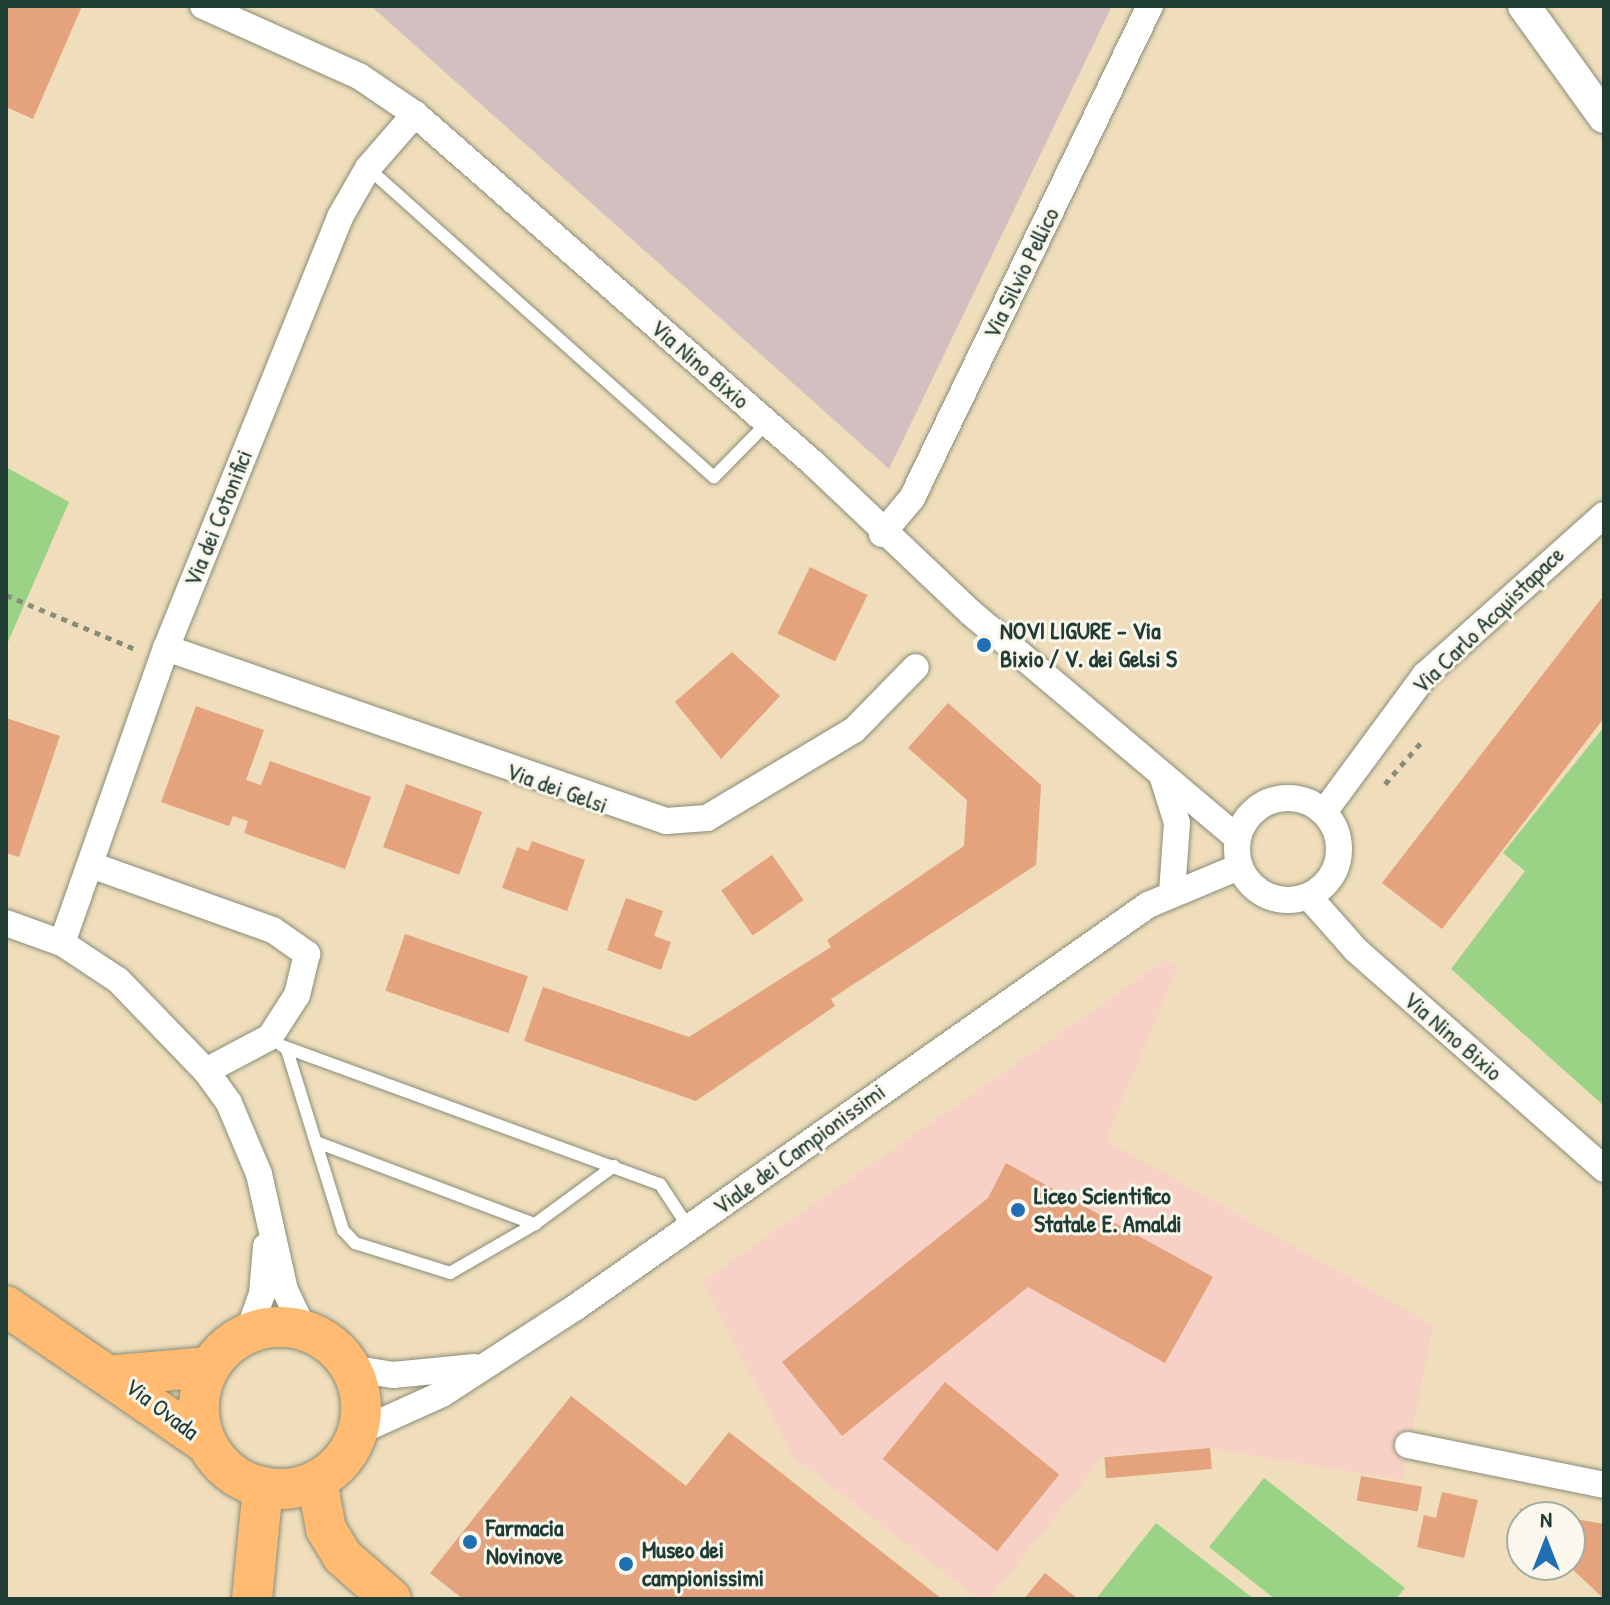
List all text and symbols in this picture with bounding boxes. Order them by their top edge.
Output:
street label: Via Silvio Pellico [977,203,1065,343]
street label: Via Nino Bixio [645,313,755,415]
street label: Via dei Cotonifici [178,445,258,591]
street label: Via Carlo Acquistapace [1406,540,1570,700]
place label: NOVI LIGURE - Via Bixio / V. dei Gelsi S [1000,617,1177,673]
marker: NOVI LIGURE - Via Bixio / V. dei Gelsi S [975,636,993,654]
street label: Via dei Gelsi [502,756,612,820]
street label: Via Nino Bixio [1398,985,1508,1087]
street label: Viale dei Campionissimi [707,1077,891,1221]
place label: Liceo Scientifico Statale E. Amaldi [1034,1182,1182,1238]
marker: Liceo Scientifico Statale E. Amaldi [1009,1201,1027,1219]
street label: Via Ovada [119,1372,205,1446]
north arrow [1506,1501,1586,1581]
text: N [1540,1504,1552,1534]
place label: Farmacia Novinove [486,1514,563,1570]
marker: Farmacia Novinove [461,1533,479,1551]
place label: Museo dei campionissimi [642,1536,764,1592]
marker: Museo dei campionissimi [617,1555,635,1573]

